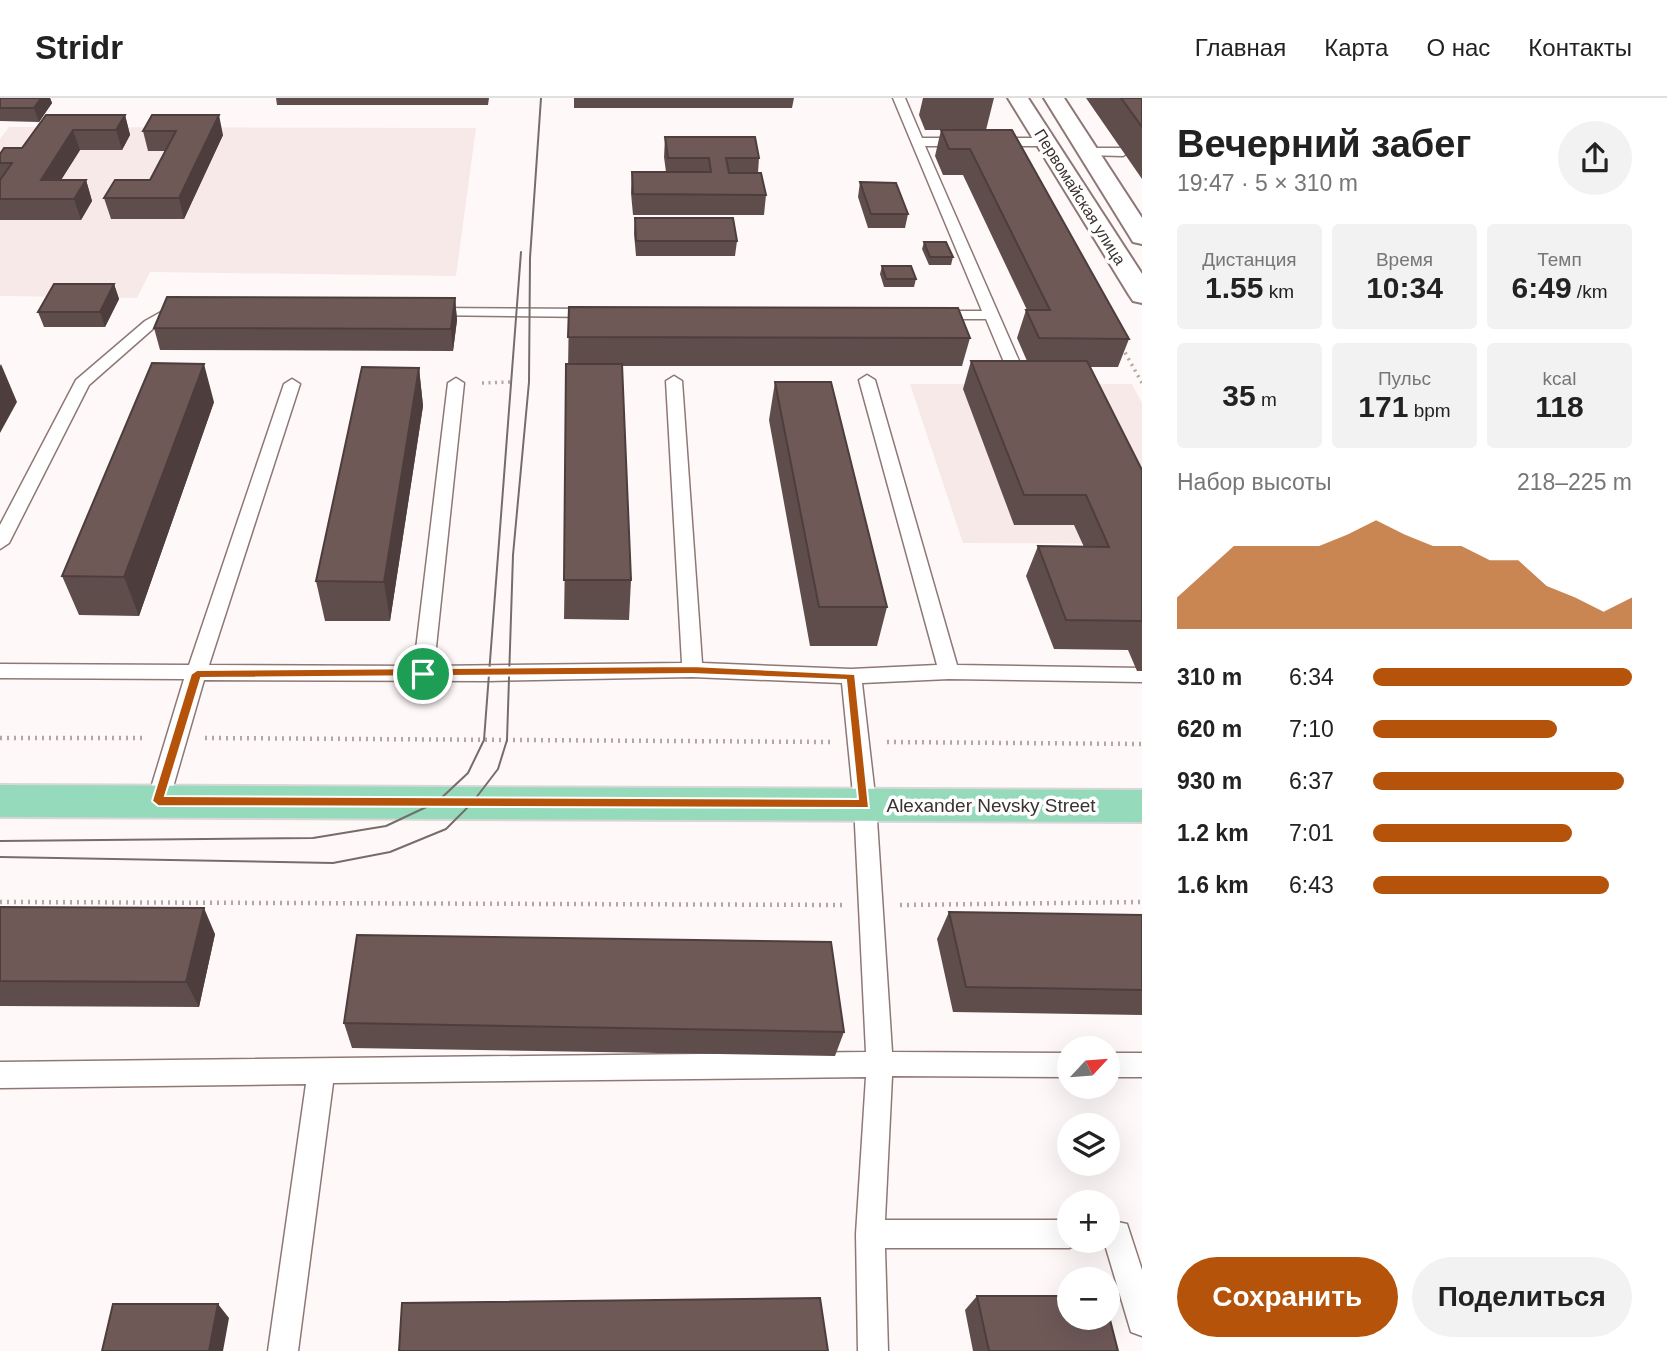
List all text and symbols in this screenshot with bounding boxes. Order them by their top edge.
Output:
text: Stridr [35,29,123,66]
text: Главная [1195,34,1286,61]
text: Карта [1324,34,1388,61]
text: О нас [1426,34,1490,61]
text: Контакты [1528,34,1632,61]
button: share [1558,121,1632,195]
text: Вечерний забег [1177,123,1471,165]
street label: Первомайская улица [1031,126,1129,268]
text: 19:47 · 5 × 310 m [1177,170,1358,196]
text: Дистанция [1202,249,1297,270]
text: Время [1376,249,1433,270]
text: Темп [1537,249,1582,270]
text: 1.55 [1205,271,1263,304]
text: 10:34 [1366,271,1443,304]
text: 6:49 [1512,271,1572,304]
text: km [1263,281,1294,302]
text: /km [1572,281,1607,302]
text: Пульс [1378,368,1431,389]
text: kcal [1543,368,1576,389]
text: 35 [1222,379,1256,412]
text: m [1256,389,1277,410]
text: 171 [1358,390,1408,423]
text: 118 [1535,390,1584,423]
text: bpm [1408,400,1451,421]
text: Набор высоты [1177,469,1331,495]
text: 218–225 m [1517,469,1632,495]
pin [393,644,453,704]
icon: arrive [404,655,442,693]
text: 310 m [1177,664,1242,690]
text: 6:34 [1289,664,1334,690]
text: 620 m [1177,716,1242,742]
text: 7:10 [1289,716,1334,742]
text: 930 m [1177,768,1242,794]
text: 6:37 [1289,768,1334,794]
street label: Alexander Nevsky Street [886,795,1096,816]
text: 1.2 km [1177,820,1249,846]
text: 7:01 [1289,820,1334,846]
text: 1.6 km [1177,872,1249,898]
text: 6:43 [1289,872,1334,898]
north arrow [1057,1036,1120,1099]
map controls [1057,1036,1120,1330]
button: layers [1057,1113,1120,1176]
button: + [1057,1190,1120,1253]
button: Сохранить [1177,1257,1398,1337]
button: Поделиться [1412,1257,1632,1337]
button: − [1057,1267,1120,1330]

